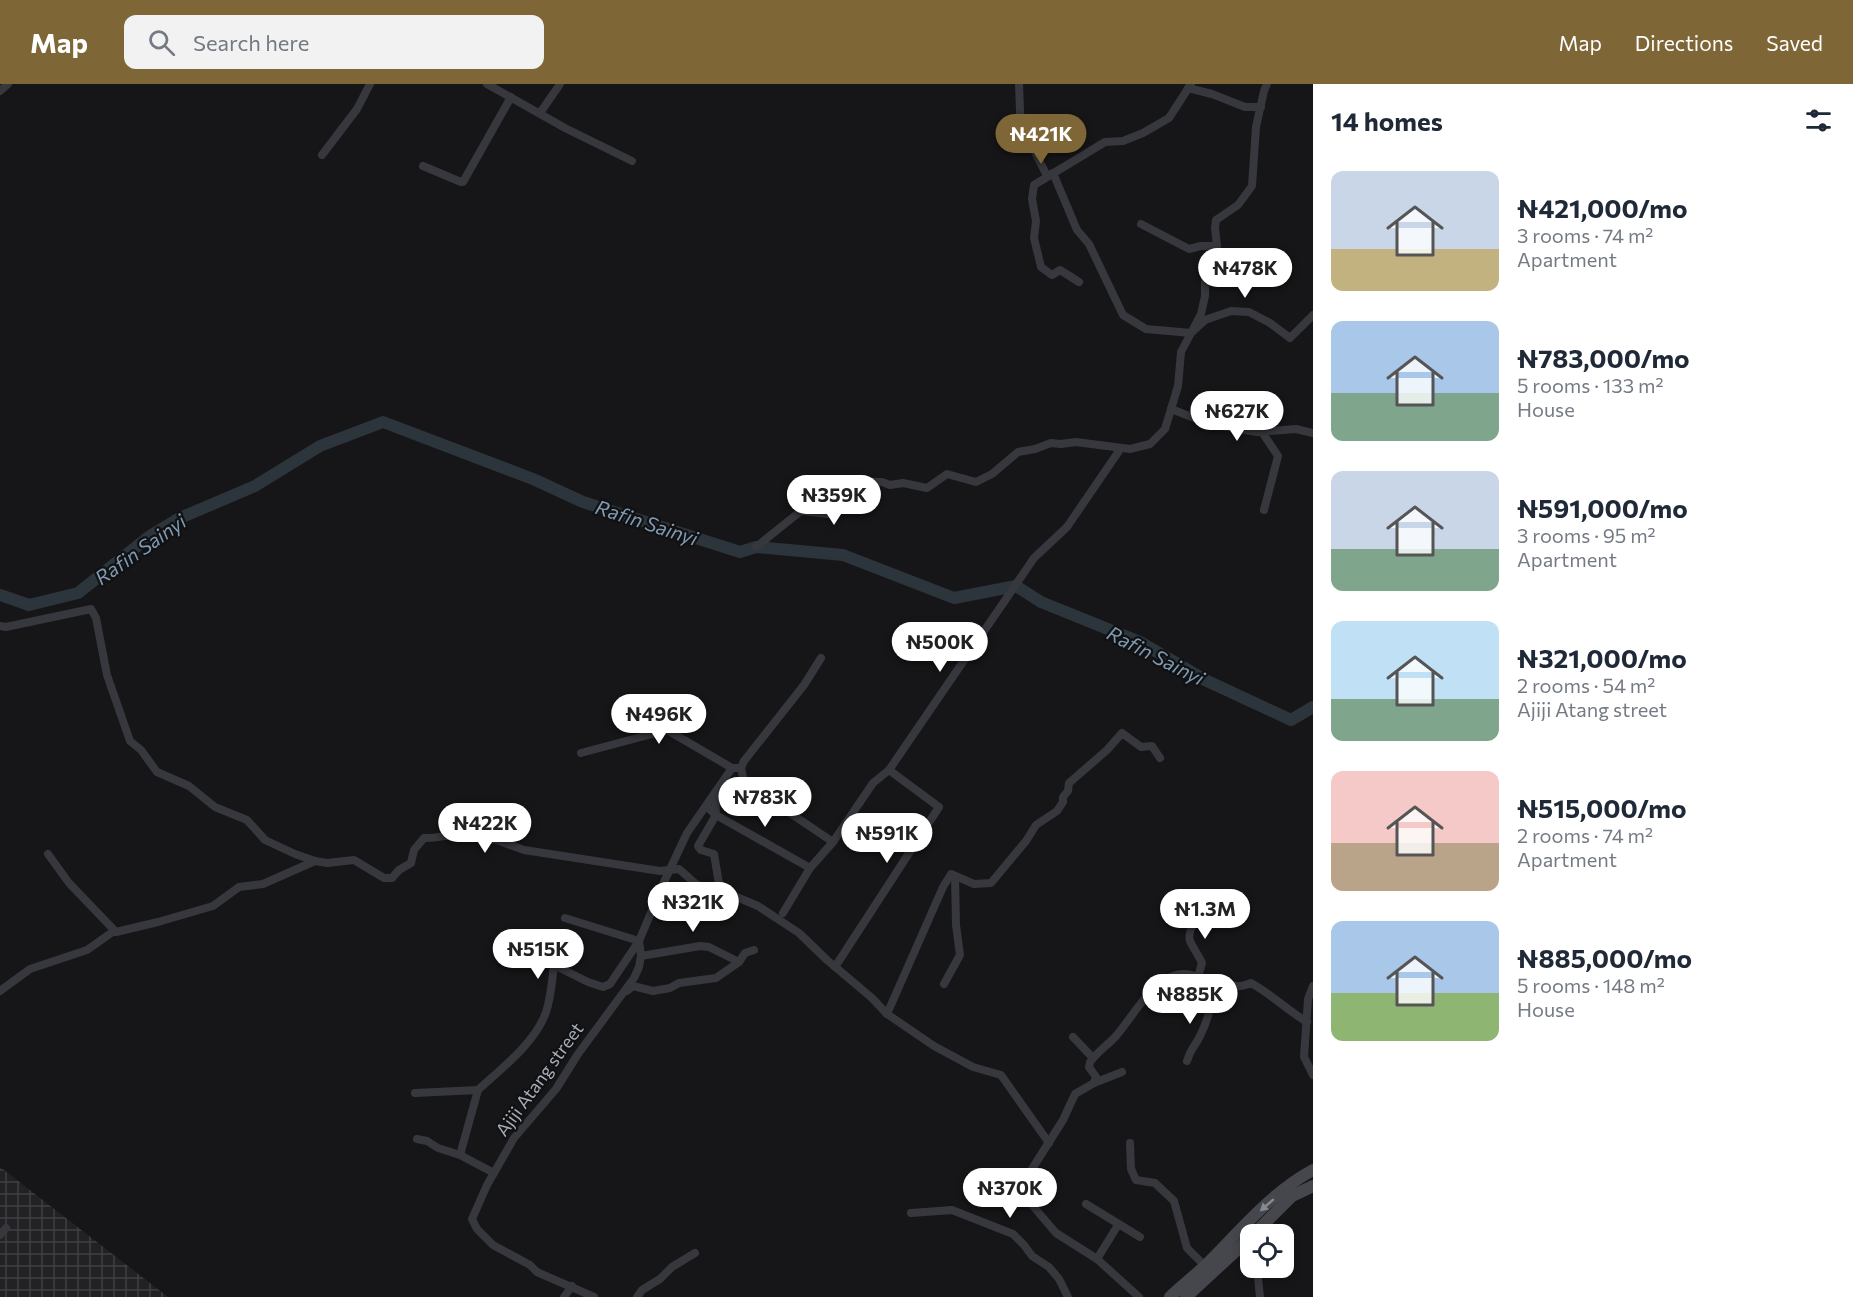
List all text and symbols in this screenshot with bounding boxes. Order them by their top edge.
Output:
search box [124,15,544,69]
text: Map [30,25,88,59]
icon: search [145,26,178,59]
text: Search here [193,29,309,56]
text: Map [1559,30,1602,55]
text: Directions [1635,30,1733,55]
text: Saved [1766,30,1823,55]
icon: filters [1802,104,1835,137]
text: 14 homes [1331,105,1443,136]
pin: ₦421K [999,114,1083,165]
text: ₦421K [1009,121,1073,145]
text: ₦421,000/mo [1517,192,1687,223]
icon: home [1379,195,1451,267]
text: 3 rooms · 74 m² [1517,223,1653,247]
text: Apartment [1517,247,1617,271]
pin: ₦478K [1203,248,1287,299]
text: ₦478K [1212,255,1278,279]
text: ₦783,000/mo [1517,342,1690,373]
icon: home [1379,345,1451,417]
text: 5 rooms · 133 m² [1517,373,1663,397]
pin: ₦627K [1195,391,1279,442]
text: House [1517,397,1575,421]
text: ₦627K [1205,398,1270,422]
pin: ₦359K [792,475,876,526]
text: ₦359K [801,482,867,506]
text: ₦591,000/mo [1517,492,1688,523]
water label: Rafin Sainyi [593,494,702,550]
icon: home [1379,495,1451,567]
water label: Rafin Sainyi [90,508,191,589]
text: 3 rooms · 95 m² [1517,523,1656,547]
text: Apartment [1517,547,1617,571]
water label: Rafin Sainyi [1103,620,1209,690]
pin: ₦500K [898,622,982,673]
text: ₦500K [906,629,974,653]
text: ₦321,000/mo [1517,642,1687,673]
icon: home [1379,645,1451,717]
text: 2 rooms · 54 m² [1517,673,1655,697]
pin: ₦496K [617,694,701,745]
text: Ajiji Atang street [1517,697,1667,721]
text: ₦496K [625,701,693,725]
pin: ₦783K [723,777,807,828]
text: ₦783K [732,784,798,808]
text: ₦515,000/mo [1517,792,1686,823]
icon: home [1379,795,1451,867]
pin: ₦422K [443,803,527,854]
text: ₦422K [452,810,518,834]
pin: ₦591K [845,813,929,864]
text: ₦591K [855,820,919,844]
text: 2 rooms · 74 m² [1517,823,1653,847]
text: Apartment [1517,847,1617,871]
pin: ₦321K [651,882,735,933]
text: ₦321K [662,889,724,913]
pin: ₦1.3M [1163,889,1247,940]
text: ₦1.3M [1174,896,1236,920]
pin: ₦515K [496,929,580,980]
text: ₦515K [507,936,569,960]
text: ₦885,000/mo [1517,942,1692,973]
icon: home [1379,945,1451,1017]
text: 5 rooms · 148 m² [1517,973,1665,997]
pin: ₦885K [1148,974,1232,1025]
text: ₦885K [1157,981,1223,1005]
text: House [1517,997,1575,1021]
street label: Ajiji Atang street [490,1018,588,1140]
pin: ₦370K [968,1168,1052,1219]
text: ₦370K [977,1175,1043,1199]
one-way arrow [1260,1198,1275,1211]
map controls [1240,1224,1294,1278]
button: locate [1240,1224,1294,1278]

